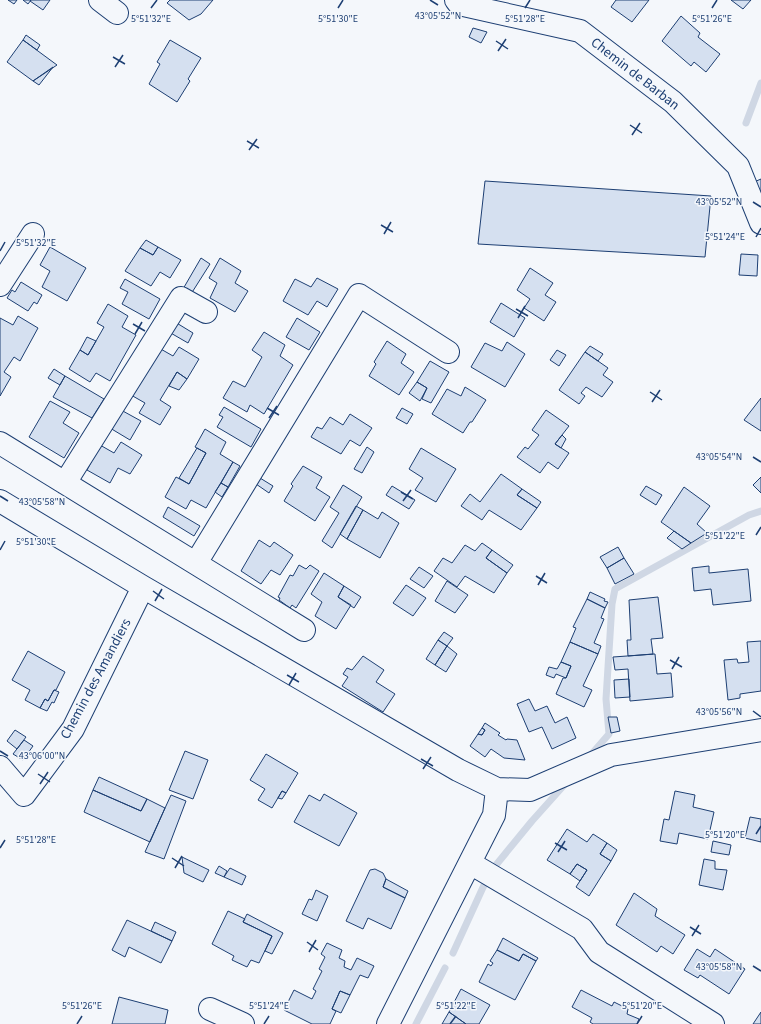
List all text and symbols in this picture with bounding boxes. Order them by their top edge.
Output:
text: 43°05'52"N [415,9,461,23]
text: 5°51'32"E [131,12,171,26]
text: 5°51'30"E [318,12,358,26]
text: 5°51'28"E [505,12,545,26]
text: 5°51'26"E [692,12,732,26]
street label: Chemin de Barban [586,33,684,115]
text: 43°05'52"N [696,195,742,209]
text: 5°51'24"E [705,230,745,244]
text: 5°51'32"E [16,236,56,250]
text: 43°05'54"N [696,450,742,464]
text: 43°05'58"N [19,495,65,509]
text: 5°51'22"E [705,529,745,543]
text: 5°51'30"E [16,535,56,549]
street label: Chemin des Amandiers [56,615,136,743]
text: 43°05'56"N [696,705,742,719]
text: 43°06'00"N [19,749,65,763]
text: 5°51'20"E [705,828,745,842]
text: 5°51'28"E [16,833,56,847]
text: 43°05'58"N [696,960,742,974]
text: 5°51'26"E [62,999,102,1013]
text: 5°51'24"E [249,999,289,1013]
text: 5°51'22"E [436,999,476,1013]
text: 5°51'20"E [622,999,662,1013]

